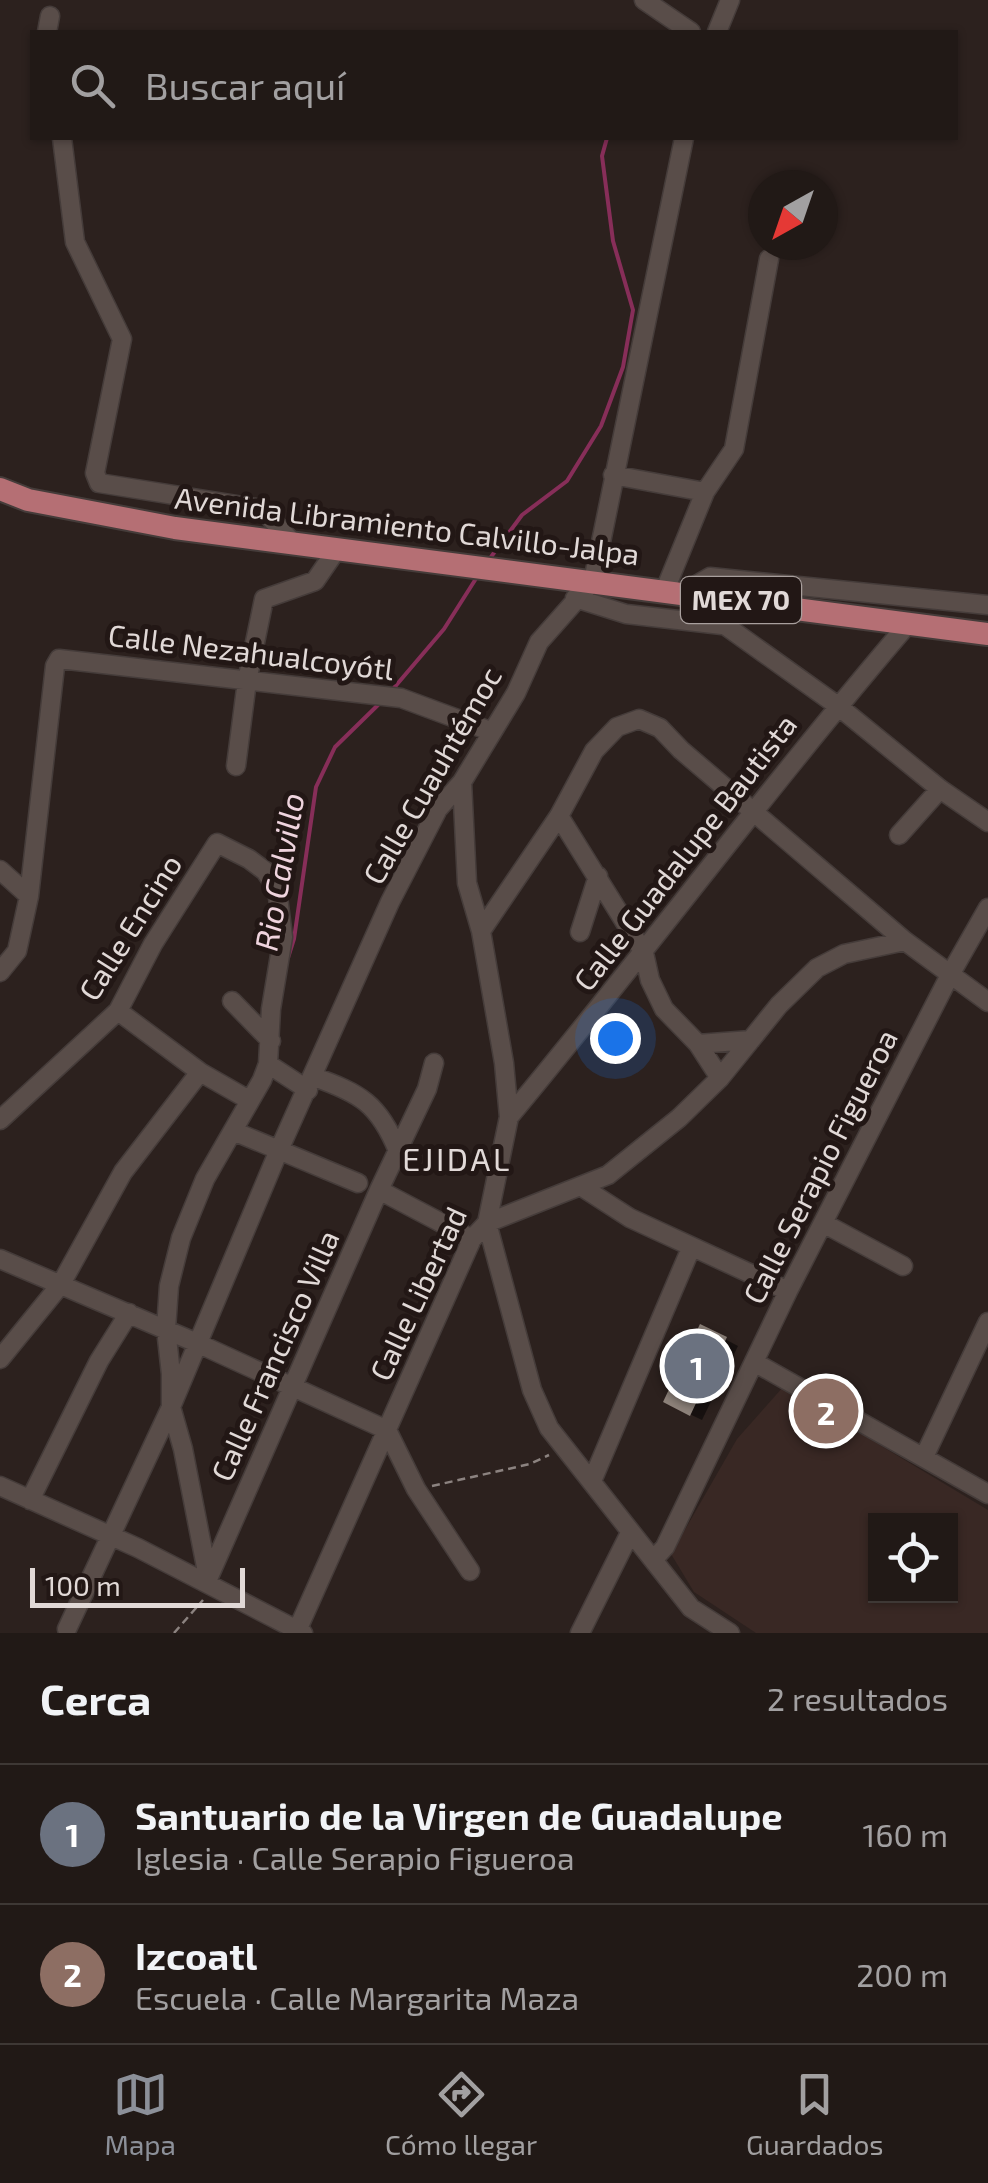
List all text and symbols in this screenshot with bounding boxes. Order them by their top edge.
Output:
search box [30,30,958,140]
icon: search [65,58,120,113]
text: Buscar aquí [145,62,346,108]
north arrow [748,170,838,260]
street label: Avenida Libramiento Calvillo-Jalpa [173,479,642,571]
road number: MEX 70 [681,577,801,623]
street label: Calle Nezahualcoyótl [106,616,396,686]
street label: Calle Cuauhtémoc [354,660,508,890]
street label: Calle Guadalupe Bautista [565,706,803,997]
water label: Rio Calvillo [245,790,311,954]
street label: Calle Encino [70,847,188,1006]
your location [590,1013,641,1064]
street label: Calle Serapio Figueroa [734,1023,904,1309]
district label: EJIDAL [402,1139,512,1177]
street label: Calle Libertad [361,1201,473,1386]
street label: Calle Francisco Villa [203,1224,346,1486]
pin: 1 [664,1328,730,1404]
pin: 2 [794,1374,858,1448]
map controls [868,1513,958,1603]
button: locate [868,1513,958,1603]
scale bar [30,1563,245,1608]
text: 100 m [45,1568,121,1602]
text: Cerca [40,1673,151,1723]
text: 2 resultados [767,1679,948,1717]
text: Santuario de la Virgen de Guadalupe [135,1792,783,1838]
text: 1 [66,1815,79,1853]
text: 160 m [862,1815,948,1853]
text: Iglesia · Calle Serapio Figueroa [135,1838,575,1876]
text: Izcoatl [135,1932,257,1978]
text: 2 [63,1955,82,1993]
text: 200 m [856,1955,948,1993]
text: Escuela · Calle Margarita Maza [135,1978,579,2016]
tab: Mapa [104,2067,176,2161]
tab: Cómo llegar [385,2067,537,2161]
tab: Guardados [746,2067,884,2161]

